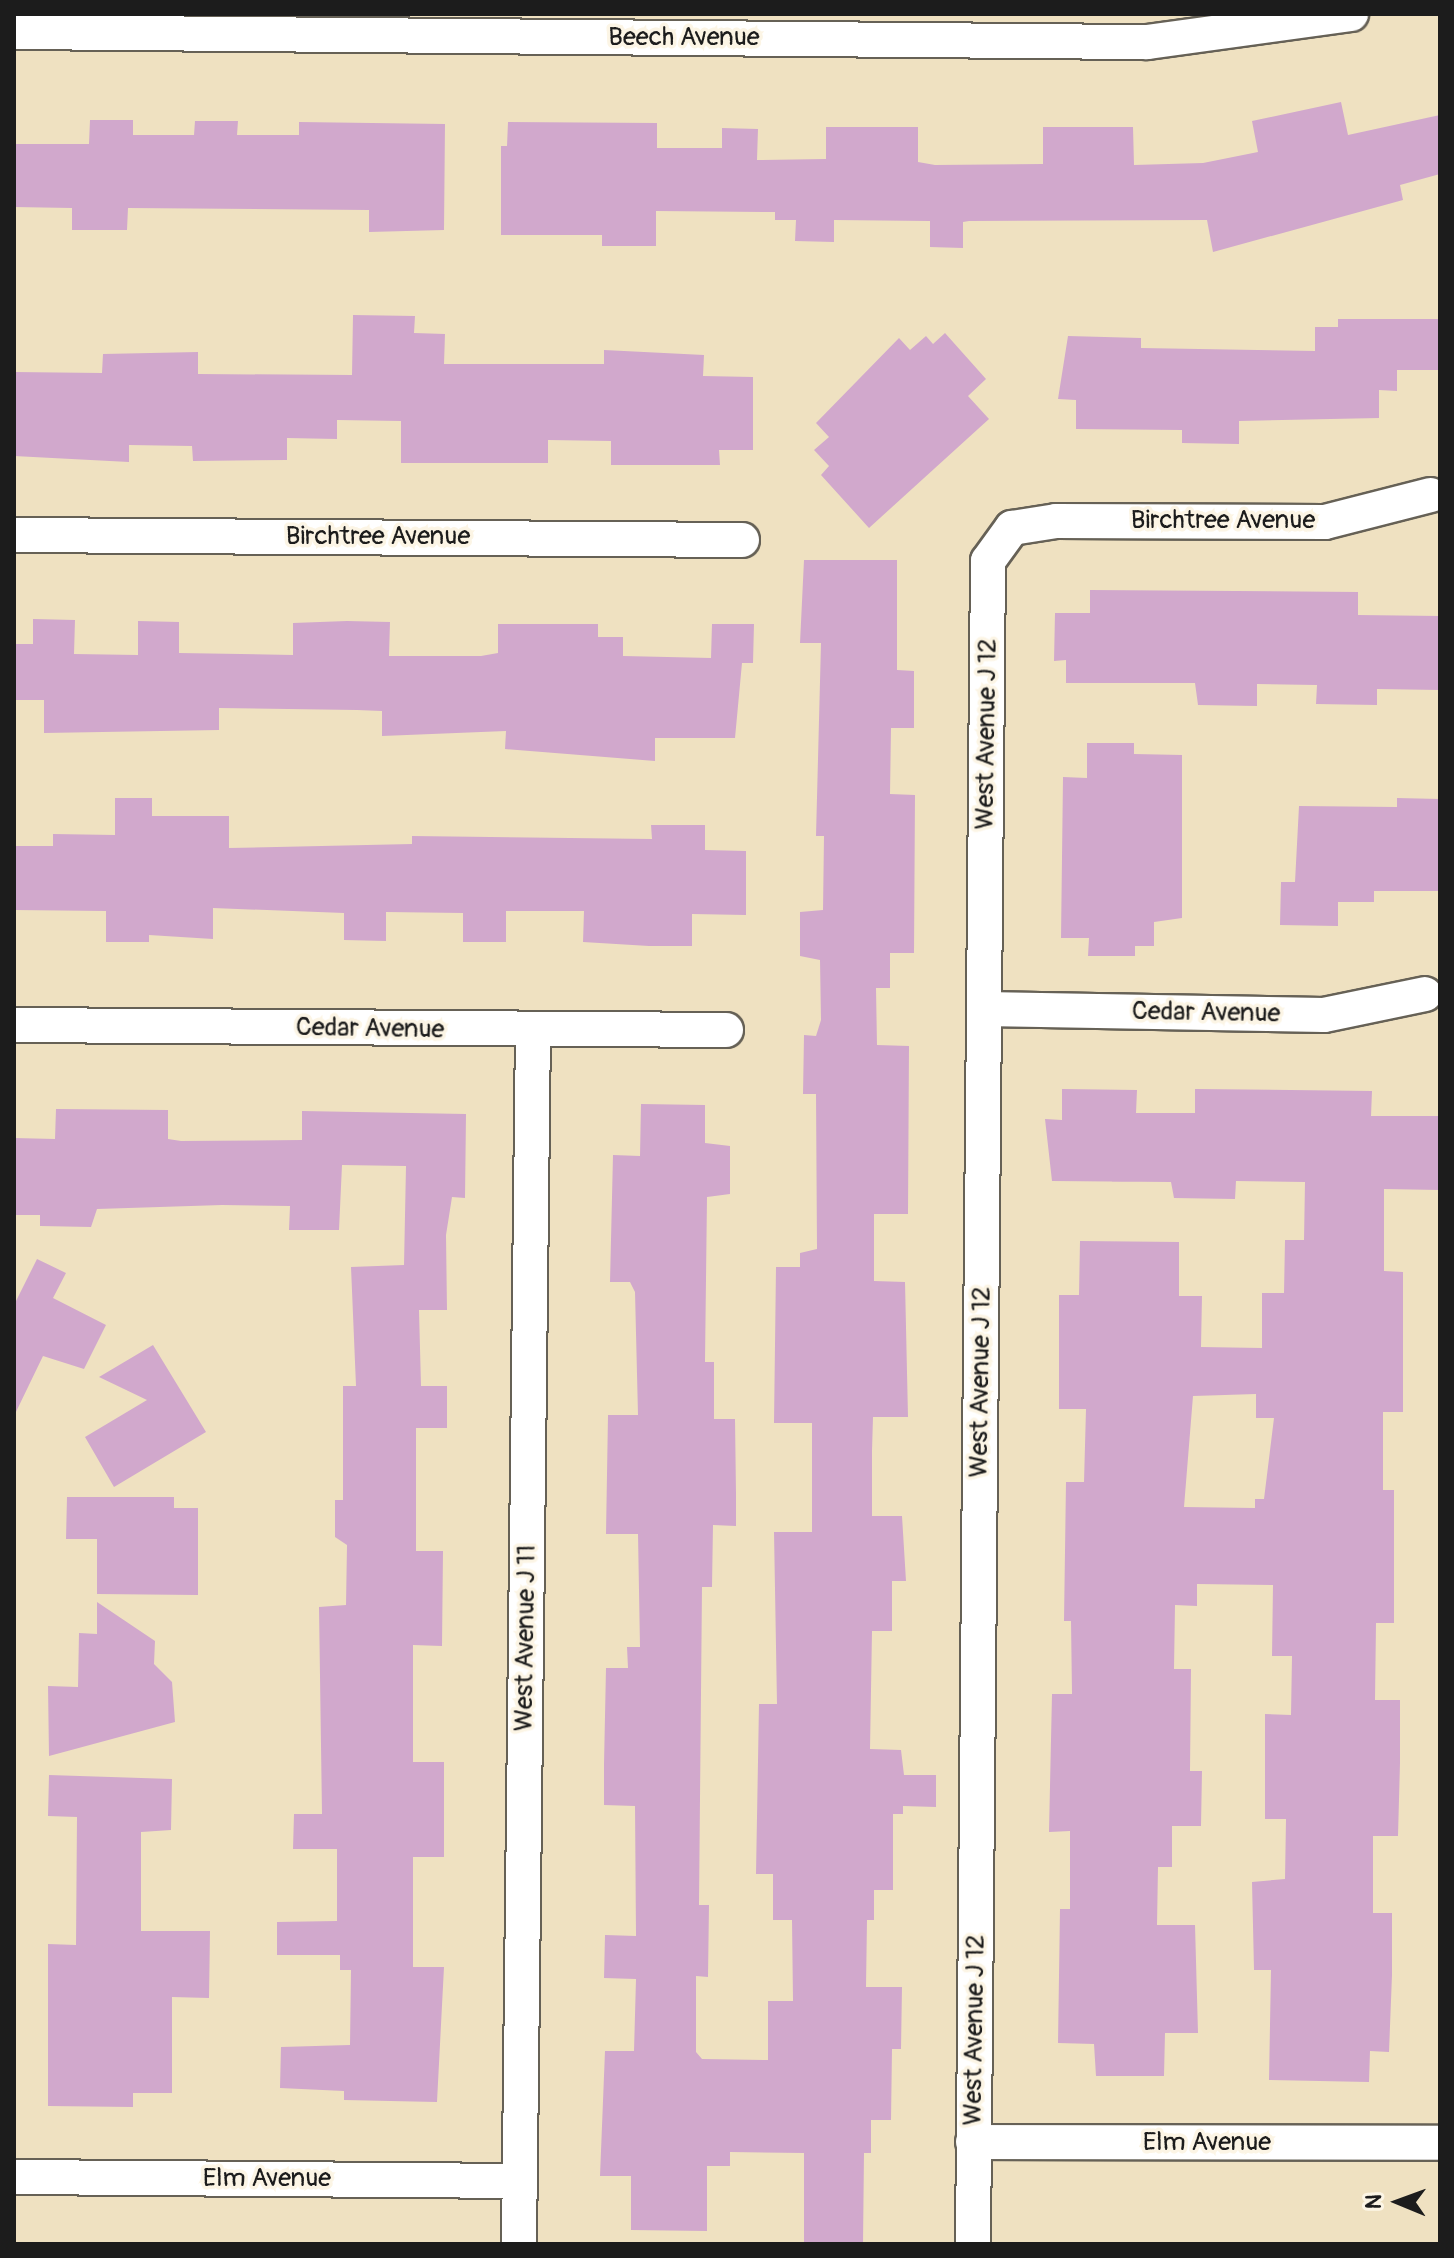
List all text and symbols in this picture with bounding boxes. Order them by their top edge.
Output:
street label: Beech Avenue [608,22,760,54]
street label: Birchtree Avenue [1131,505,1315,537]
street label: Birchtree Avenue [286,521,470,553]
street label: West Avenue J 12 [970,638,1004,830]
street label: Cedar Avenue [1131,996,1281,1030]
street label: Cedar Avenue [295,1012,445,1046]
street label: West Avenue J 12 [964,1286,998,1478]
street label: West Avenue J 11 [509,1544,543,1732]
street label: West Avenue J 12 [958,1934,992,2126]
street label: Elm Avenue [1143,2127,1271,2159]
north arrow [1358,2162,1438,2242]
street label: Elm Avenue [203,2163,331,2195]
text: N [1360,2194,1388,2209]

